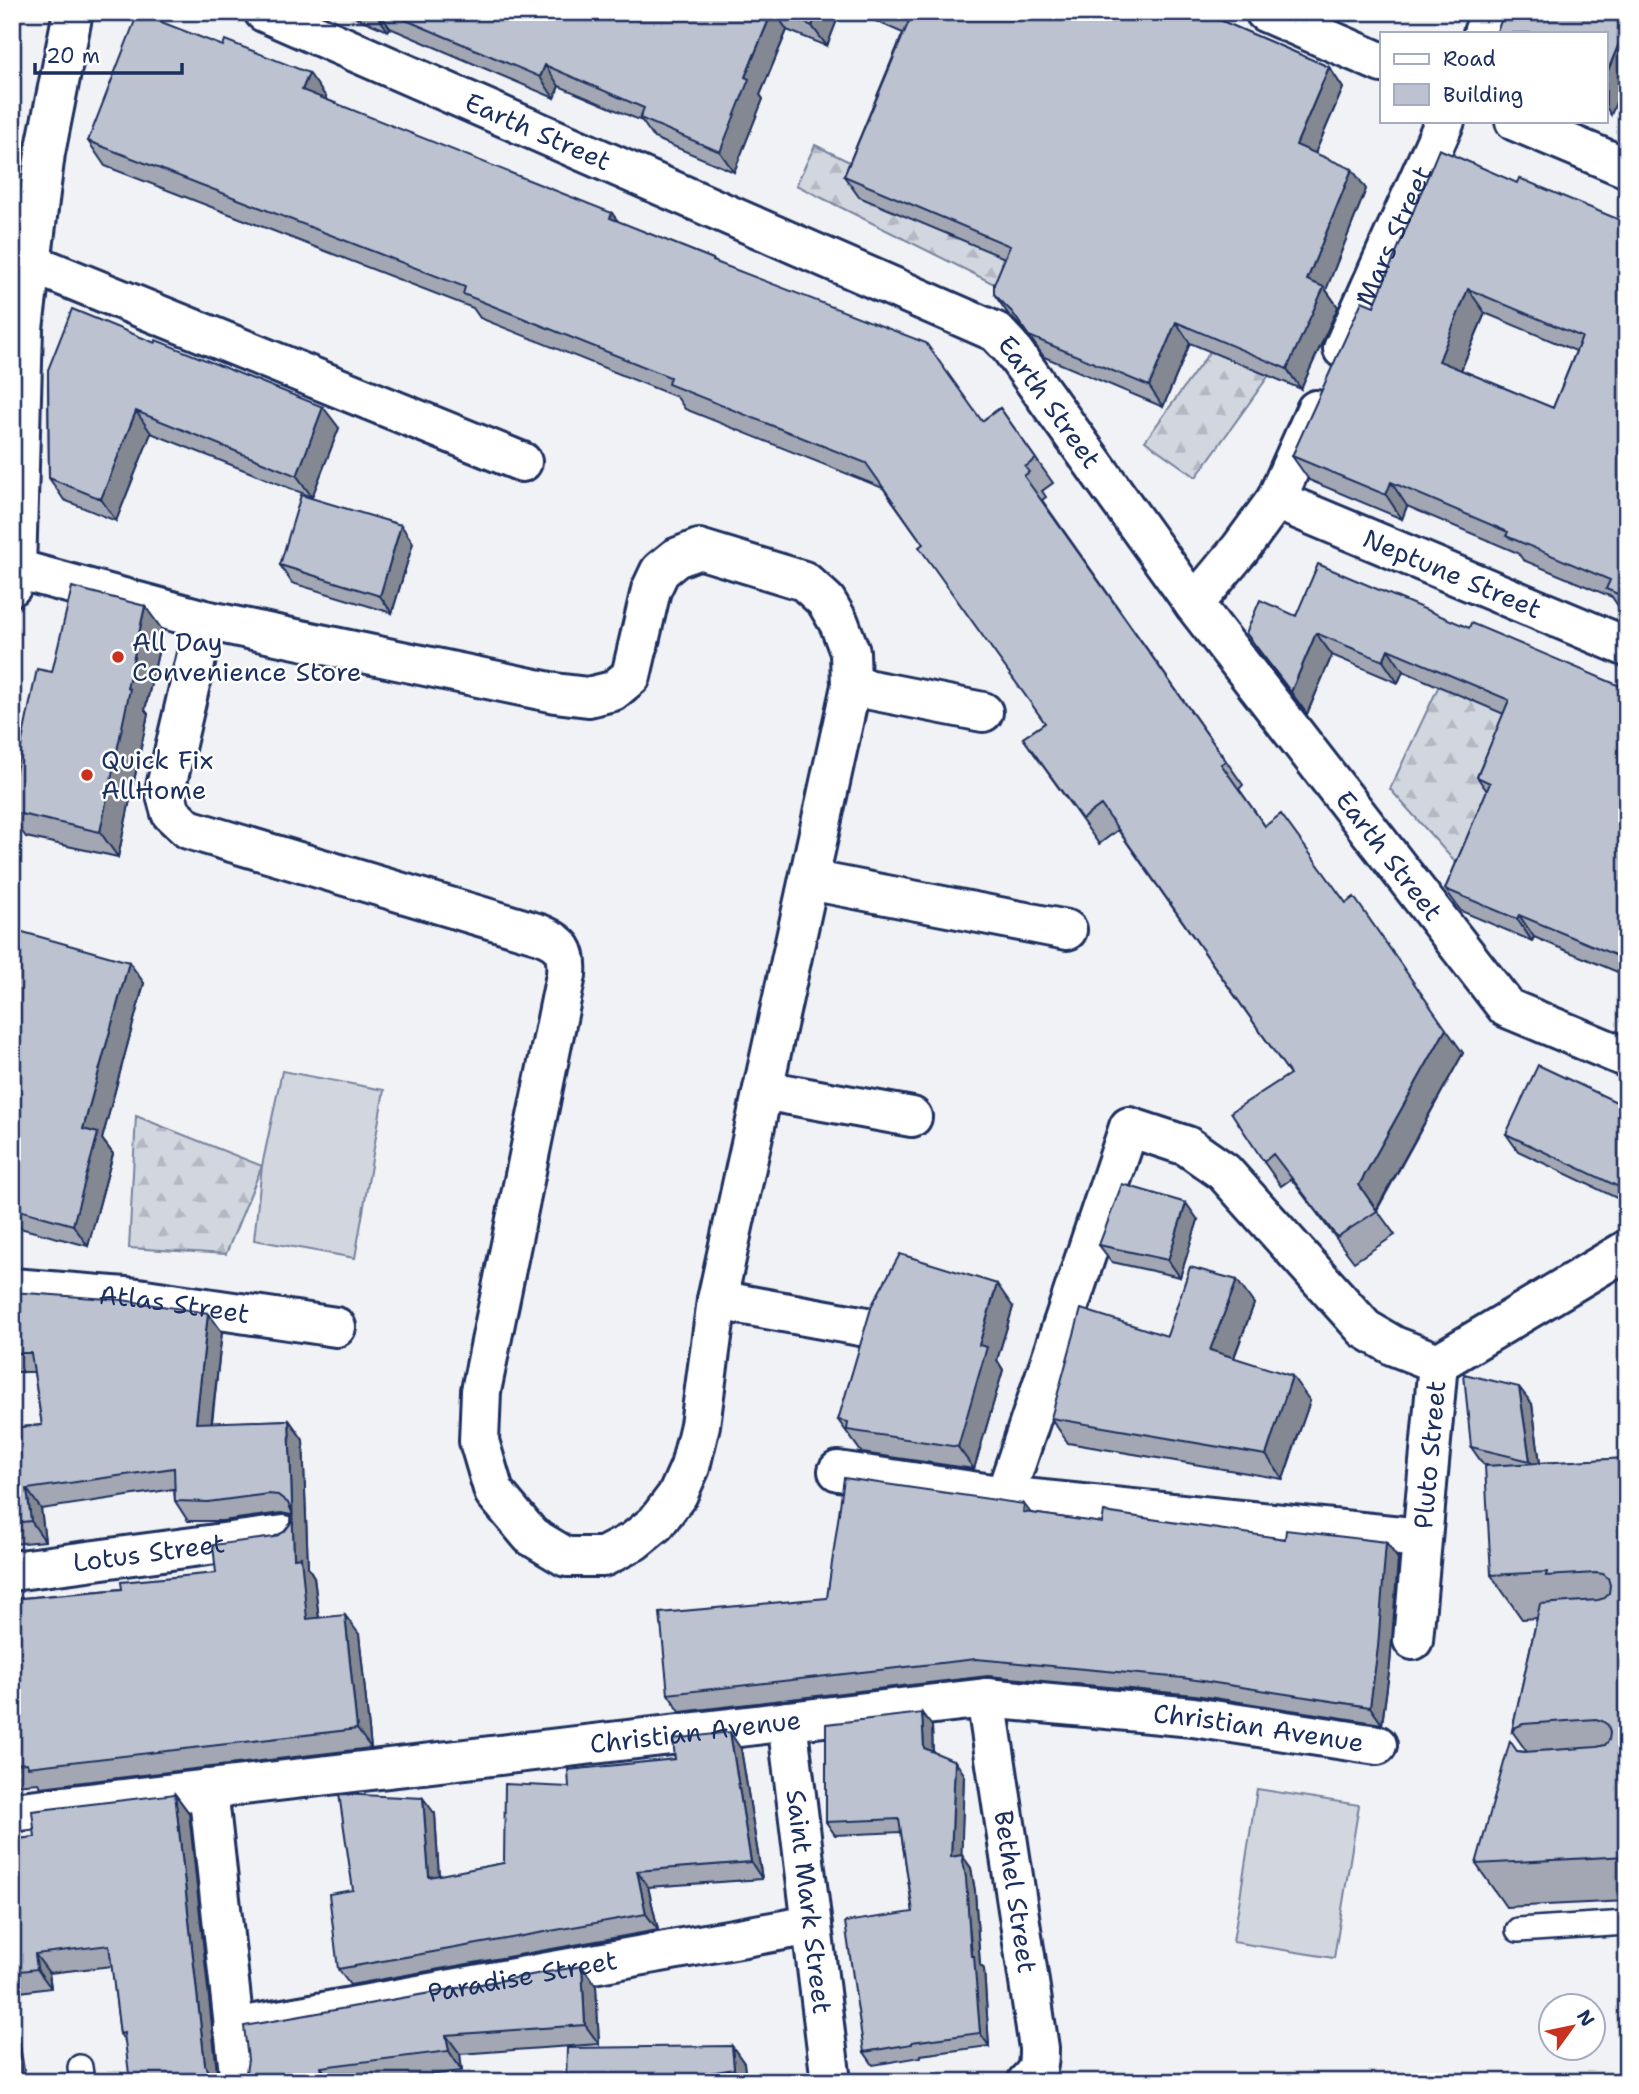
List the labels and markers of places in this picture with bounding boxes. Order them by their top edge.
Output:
place label: All Day Convenience Store [132,624,362,689]
marker: All Day Convenience Store [110,649,126,665]
place label: Quick Fix AllHome [101,742,213,807]
marker: Quick Fix AllHome [79,767,95,783]

